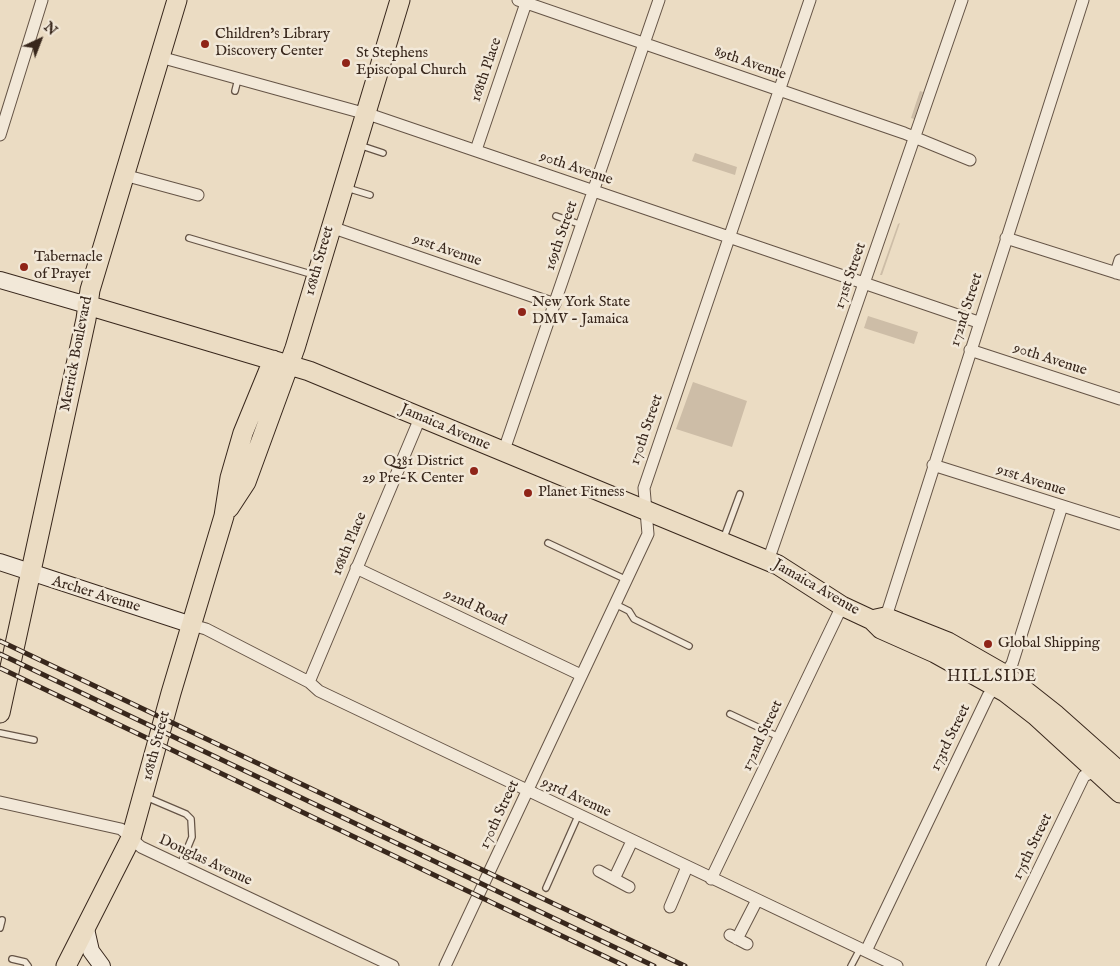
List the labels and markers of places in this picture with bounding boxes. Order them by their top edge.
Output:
place label: Children's Library Discovery Center [215,26,330,61]
marker: Children's Library Discovery Center [199,38,211,50]
place label: St Stephens Episcopal Church [356,45,467,80]
marker: St Stephens Episcopal Church [340,57,352,69]
place label: Tabernacle of Prayer [34,249,103,284]
marker: Tabernacle of Prayer [18,261,30,273]
place label: New York State DMV - Jamaica [532,294,630,329]
marker: New York State DMV - Jamaica [516,306,528,318]
place label: Q381 District 29 Pre-K Center [362,453,464,488]
marker: Q381 District 29 Pre-K Center [468,465,480,477]
place label: Planet Fitness [538,484,625,502]
marker: Planet Fitness [522,487,534,499]
place label: Global Shipping [998,635,1100,653]
marker: Global Shipping [982,638,994,650]

